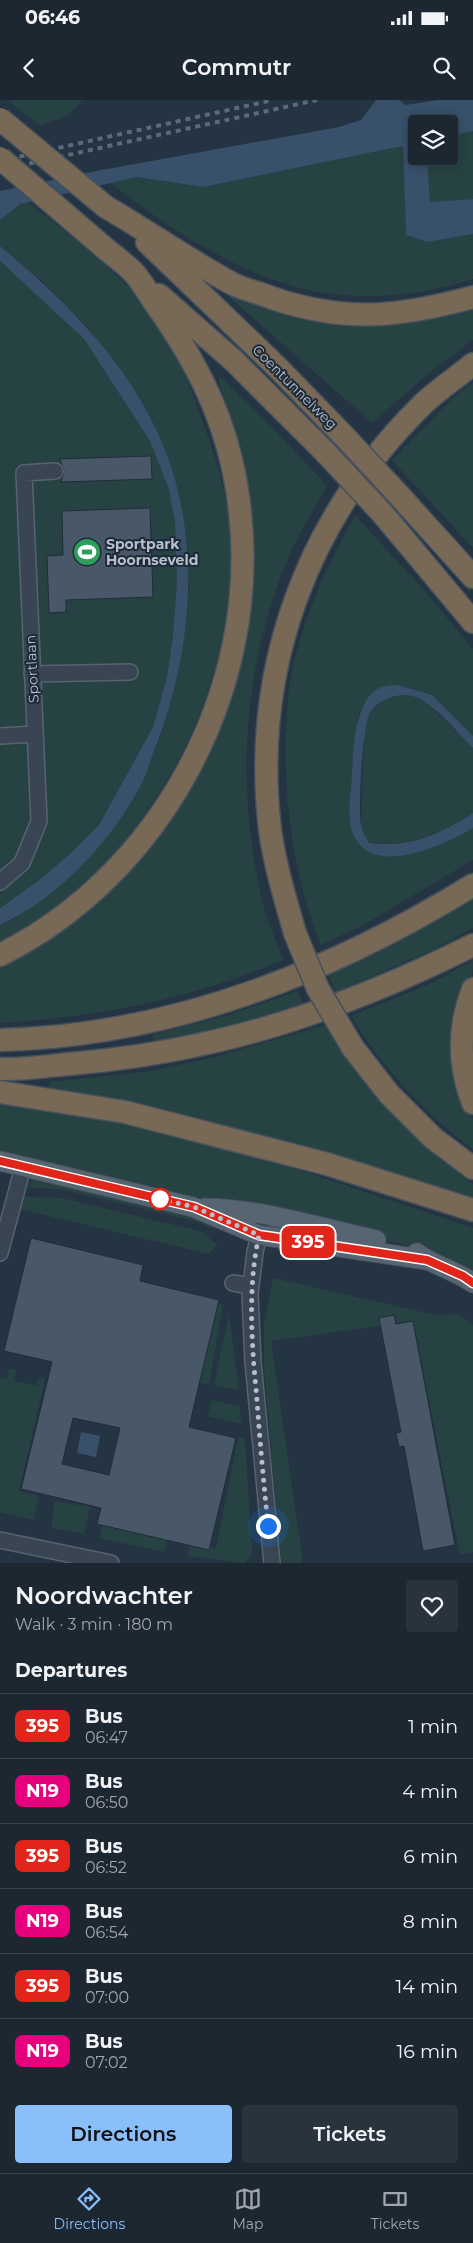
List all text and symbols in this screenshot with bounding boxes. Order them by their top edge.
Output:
text: 06:46 [25,6,80,29]
icon: back [15,54,43,82]
text: Commutr [182,54,291,81]
icon: search [430,54,458,82]
map controls [408,115,458,165]
button: layers [408,115,458,165]
street label: Coentunnelweg [249,341,341,433]
place label: Sportpark Hoornseveld [106,535,198,569]
sports icon: Sportpark Hoornseveld [72,537,102,567]
street label: Sportlaan [21,635,43,703]
unlabelled marker [149,1188,171,1210]
line badge: 395 [279,1226,337,1258]
text: 395 [292,1231,324,1253]
your location [256,1514,281,1539]
button: heart [406,1580,458,1632]
text: Noordwachter [15,1581,193,1610]
text: Walk · 3 min · 180 m [15,1615,173,1634]
text: Departures [15,1659,127,1682]
text: Bus [85,1705,123,1728]
text: 395 [26,1715,59,1737]
text: 1 min [408,1715,458,1738]
text: 06:47 [85,1728,128,1747]
text: Bus [85,1770,123,1793]
text: N19 [26,1780,59,1802]
text: 4 min [402,1780,458,1803]
text: 06:50 [85,1793,128,1812]
text: Bus [85,1835,123,1858]
text: 395 [26,1845,59,1867]
text: 6 min [403,1845,458,1868]
text: 06:52 [85,1858,127,1877]
text: Bus [85,1900,123,1923]
text: N19 [26,1910,59,1932]
text: 8 min [403,1910,458,1933]
text: 06:54 [85,1923,128,1942]
text: Bus [85,1965,123,1988]
text: 395 [26,1975,59,1997]
text: 14 min [395,1975,458,1998]
text: 07:00 [85,1988,129,2007]
text: Bus [85,2030,123,2053]
text: N19 [26,2040,59,2062]
text: 16 min [396,2040,458,2063]
text: 07:02 [85,2053,128,2072]
button: Directions [15,2105,232,2163]
button: Tickets [242,2105,458,2163]
tab: Directions [54,2185,125,2233]
tab: Map [232,2185,264,2233]
tab: Tickets [371,2185,419,2233]

